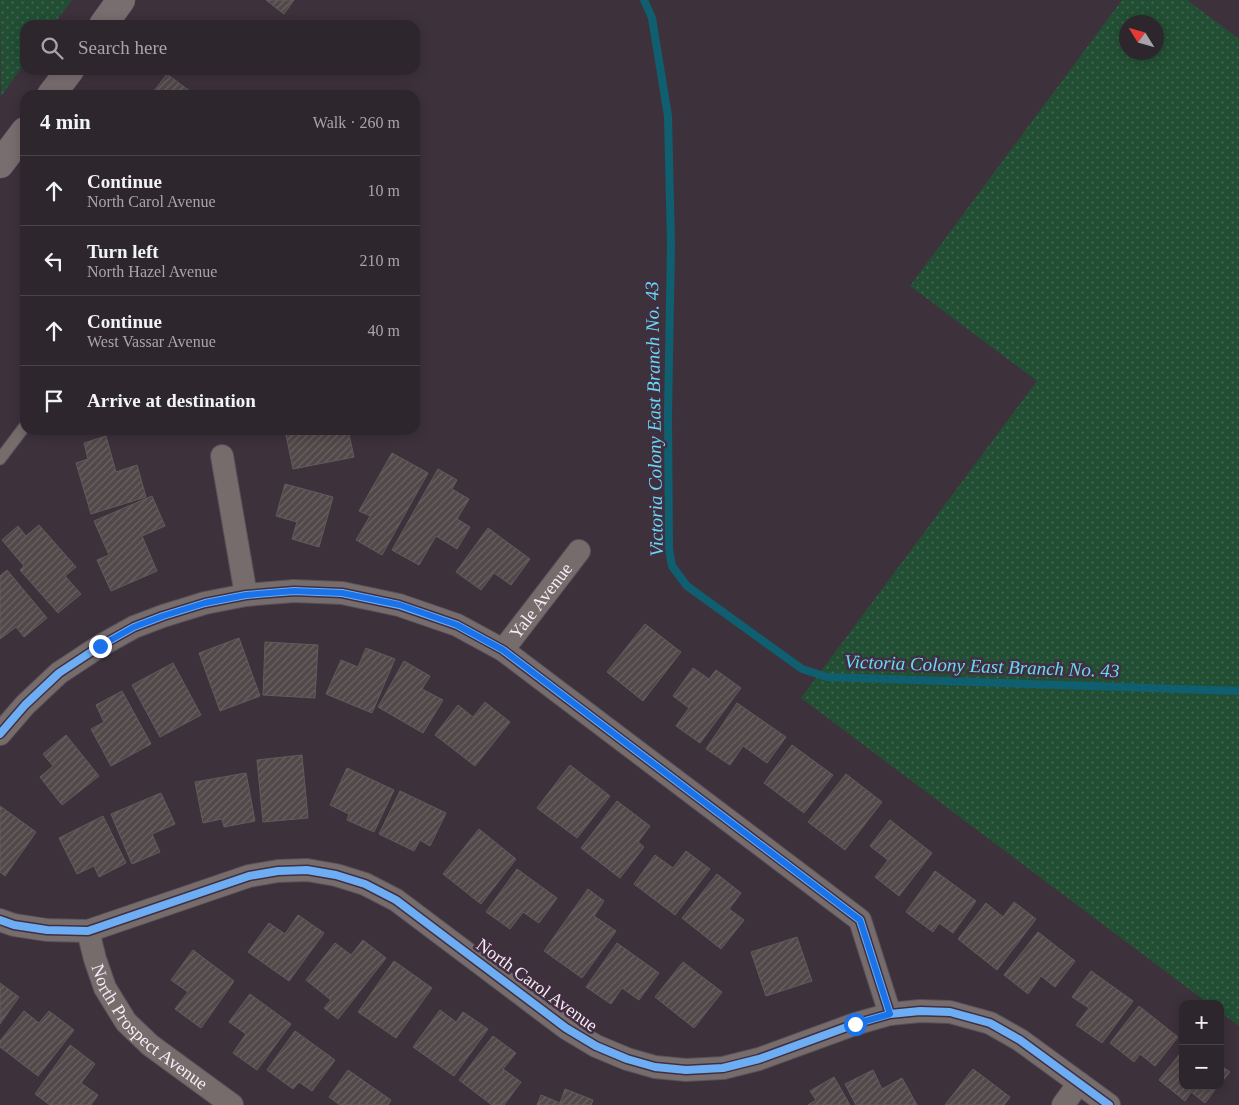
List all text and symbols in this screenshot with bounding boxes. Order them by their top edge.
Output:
north arrow [1119,15,1164,60]
search box [20,20,420,75]
icon: search [38,34,66,62]
text: Search here [78,37,167,58]
text: 4 min [40,110,91,134]
text: Walk · 260 m [313,114,400,131]
text: Continue [87,171,162,192]
icon: ahead [40,177,68,205]
text: 10 m [368,182,400,199]
text: North Carol Avenue [87,193,216,210]
text: Turn left [87,241,159,262]
icon: left [40,247,68,275]
text: 210 m [360,252,400,269]
text: North Hazel Avenue [87,263,217,280]
water label: Victoria Colony East Branch No. 43 [641,281,667,557]
text: Continue [87,311,162,332]
icon: ahead [40,317,68,345]
text: 40 m [368,322,400,339]
text: West Vassar Avenue [87,333,216,350]
icon: arrive [40,387,68,415]
text: Arrive at destination [87,390,256,411]
street label: Yale Avenue [505,559,576,643]
route end [89,635,112,658]
water label: Victoria Colony East Branch No. 43 [844,651,1120,681]
street label: North Carol Avenue [473,934,601,1036]
street label: North Prospect Avenue [87,961,211,1094]
map controls [1179,1000,1224,1090]
button: + [1179,1000,1224,1045]
route start [844,1013,867,1036]
button: − [1179,1045,1224,1090]

